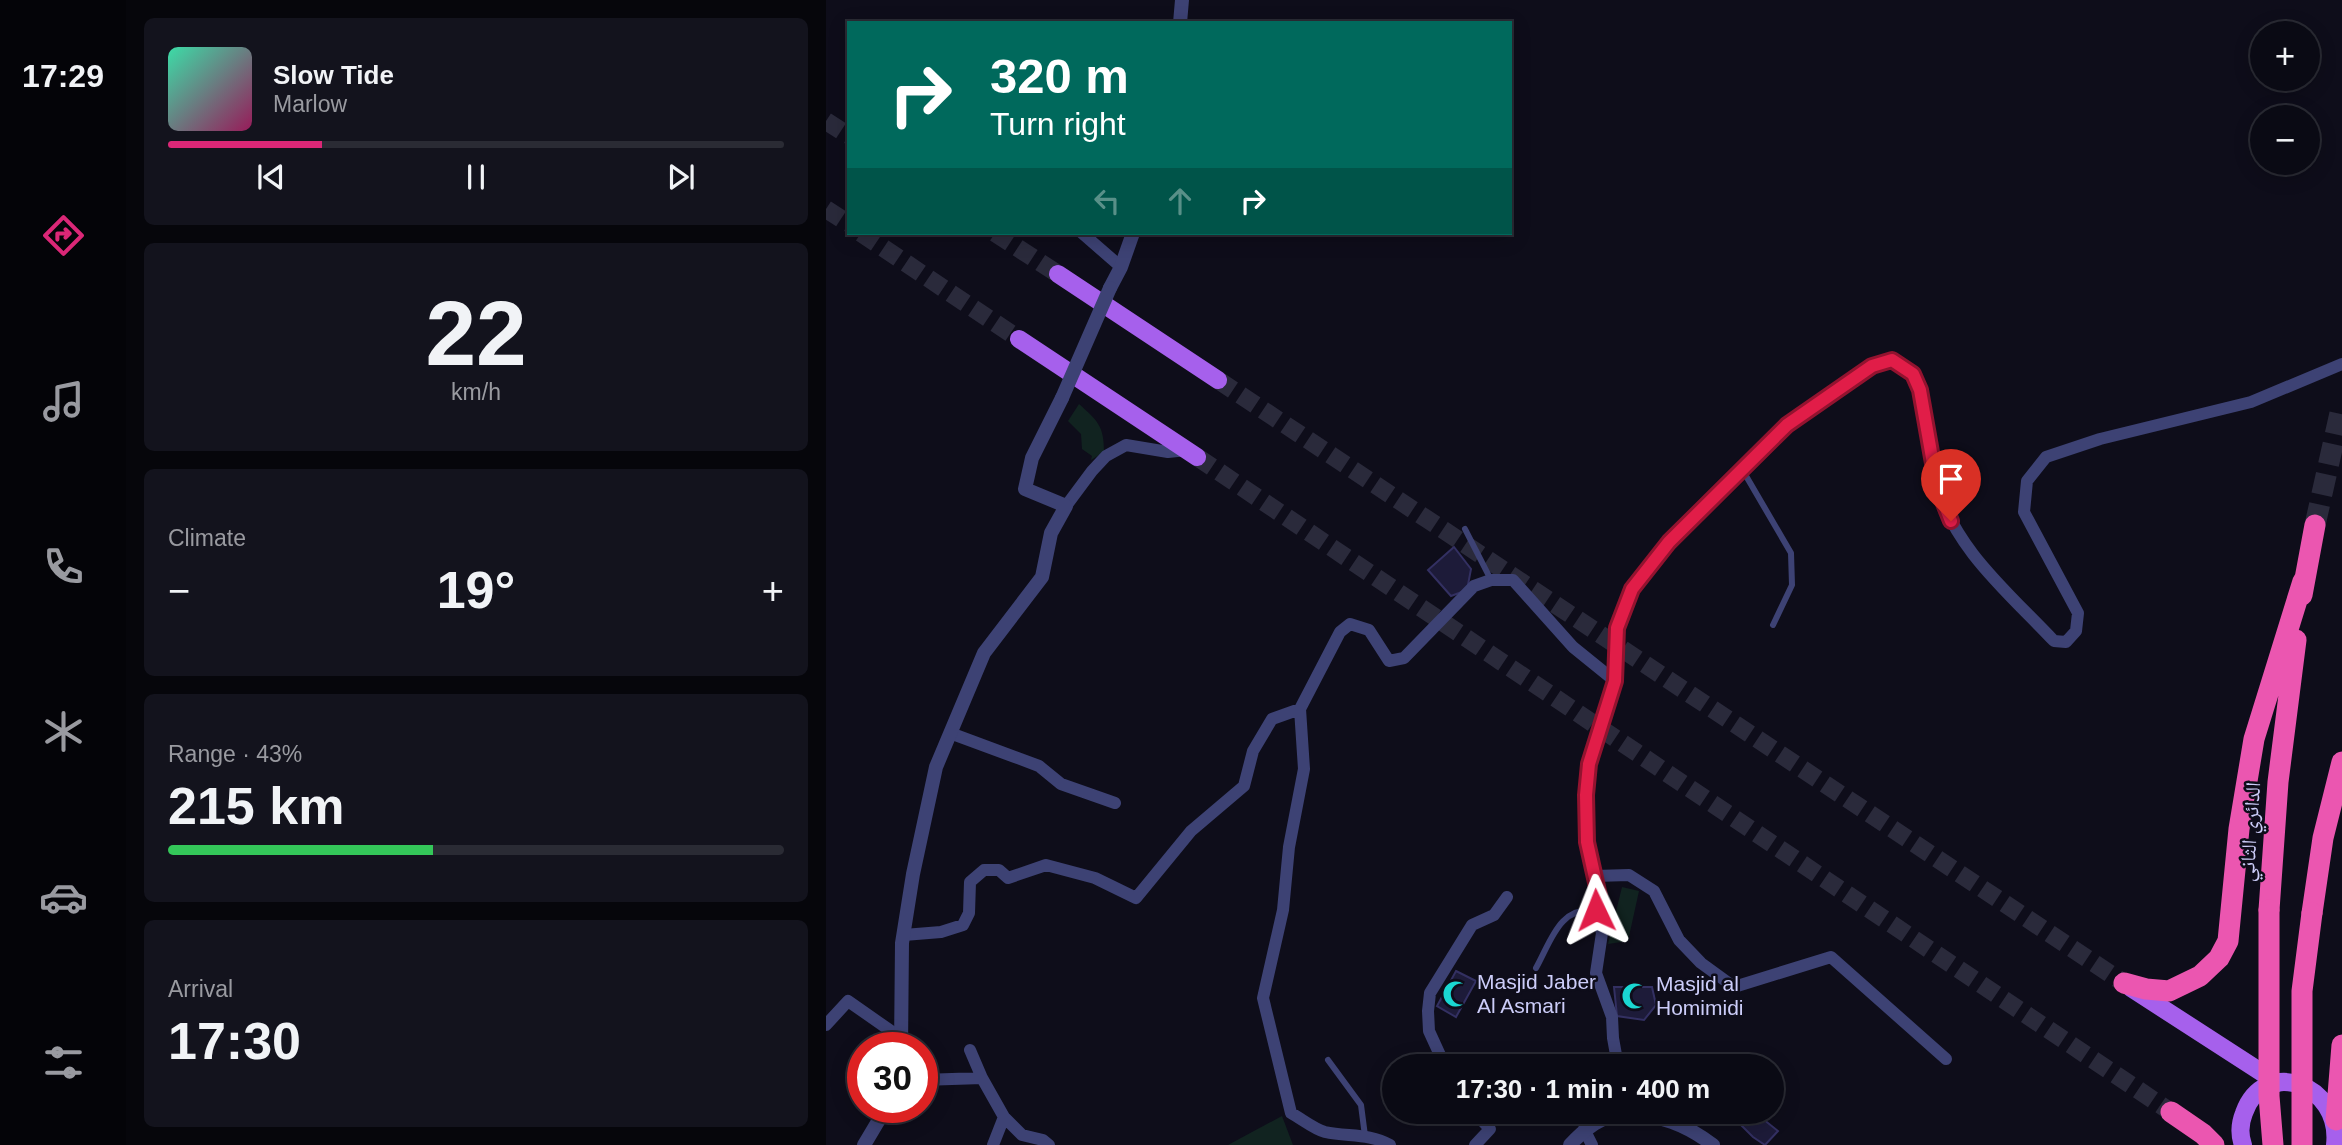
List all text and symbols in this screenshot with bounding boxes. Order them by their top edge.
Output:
map controls [2250,21,2320,175]
button: + [2250,21,2320,91]
icon: right [875,49,966,140]
text: 320 m [990,49,1129,103]
text: 17:29 [22,58,104,94]
text: Slow Tide [273,60,394,90]
text: Marlow [273,91,347,117]
button: − [2250,105,2320,175]
text: Turn right [990,106,1126,142]
icon: previous [252,158,290,196]
icon: pause [457,158,495,196]
icon: next [662,158,700,196]
icon: left [1088,182,1126,220]
icon: ahead [1161,182,1199,220]
icon: right [1234,182,1272,220]
icon: directions [39,211,88,260]
text: 22 [425,283,527,384]
icon: music [39,377,88,426]
text: km/h [451,379,501,405]
pin [1921,449,1981,521]
icon: arrive [1932,460,1970,498]
text: Climate [168,525,246,551]
icon: phone [39,542,88,591]
text: 19° [437,561,515,619]
text: − [168,570,190,612]
text: + [762,570,784,612]
icon: climate [39,707,88,756]
text: Range · 43% [168,741,302,767]
text: 215 km [168,777,344,835]
street label: الدائري الثاني [2235,781,2270,883]
icon: car [39,873,88,922]
position arrow [1559,873,1633,947]
place label: Masjid Jaber Al Asmari [1477,970,1596,1017]
place label: Masjid al Homimidi [1656,972,1744,1019]
text: Arrival [168,976,233,1002]
mosque icon: Masjid Jaber Al Asmari [1441,979,1471,1009]
mosque icon: Masjid al Homimidi [1620,981,1650,1011]
text: 17:30 [168,1012,301,1070]
speed limit sign: 30 [847,1032,938,1123]
icon: filters [39,1038,88,1087]
text: 17:30 · 1 min · 400 m [1456,1074,1710,1104]

